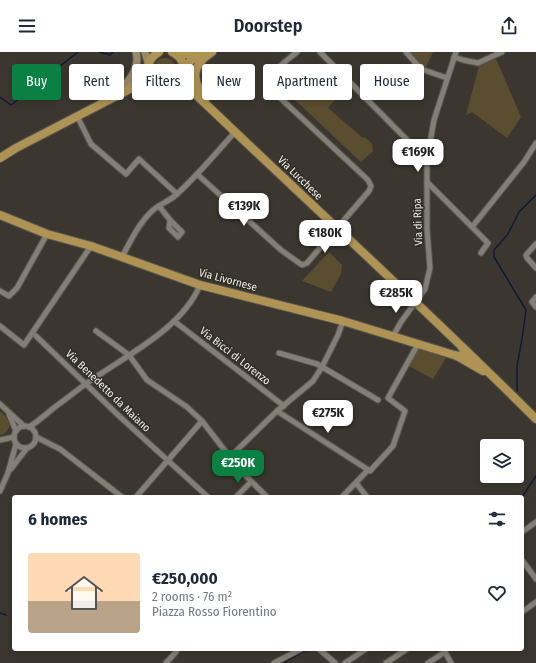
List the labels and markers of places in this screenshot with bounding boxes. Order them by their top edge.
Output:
pin: €169K [390,139,446,173]
pin: €139K [216,193,272,227]
pin: €180K [297,220,353,254]
pin: €285K [368,280,424,314]
pin: €275K [300,400,356,434]
pin: €250K [210,450,266,484]

